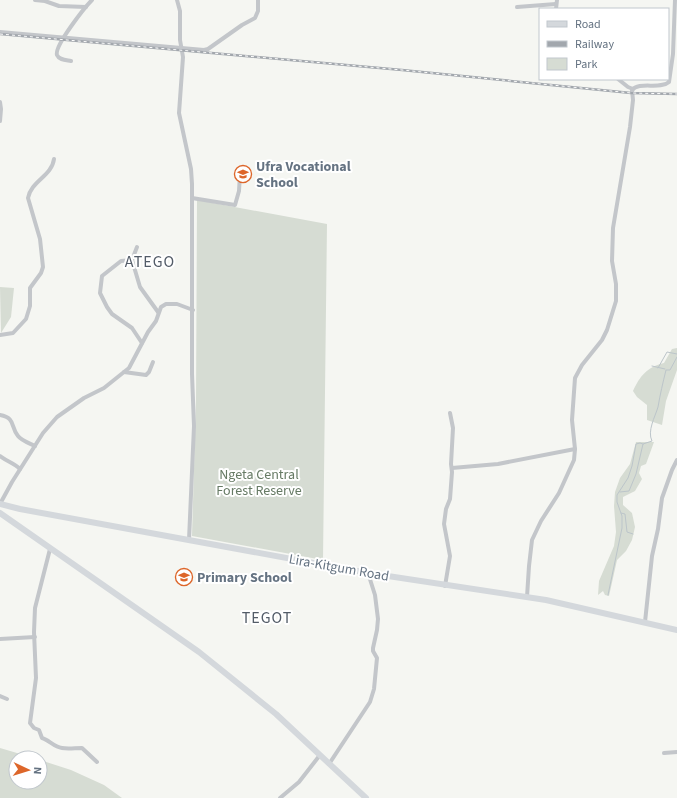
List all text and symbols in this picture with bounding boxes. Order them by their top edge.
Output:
legend [539,8,669,80]
text: Road [575,16,601,33]
text: Railway [575,36,614,53]
text: Park [575,56,597,73]
place label: Ufra Vocational School [256,157,351,193]
school or university icon: Ufra Vocational School [233,164,253,184]
district label: ATEGO [125,251,175,273]
park label: Ngeta Central Forest Reserve [216,465,302,501]
street label: Lira-Kitgum Road [287,549,391,587]
school or university icon: Primary School [174,567,194,587]
place label: Primary School [197,568,292,588]
district label: TEGOT [242,607,292,629]
north arrow [8,750,48,790]
text: N [30,766,45,775]

